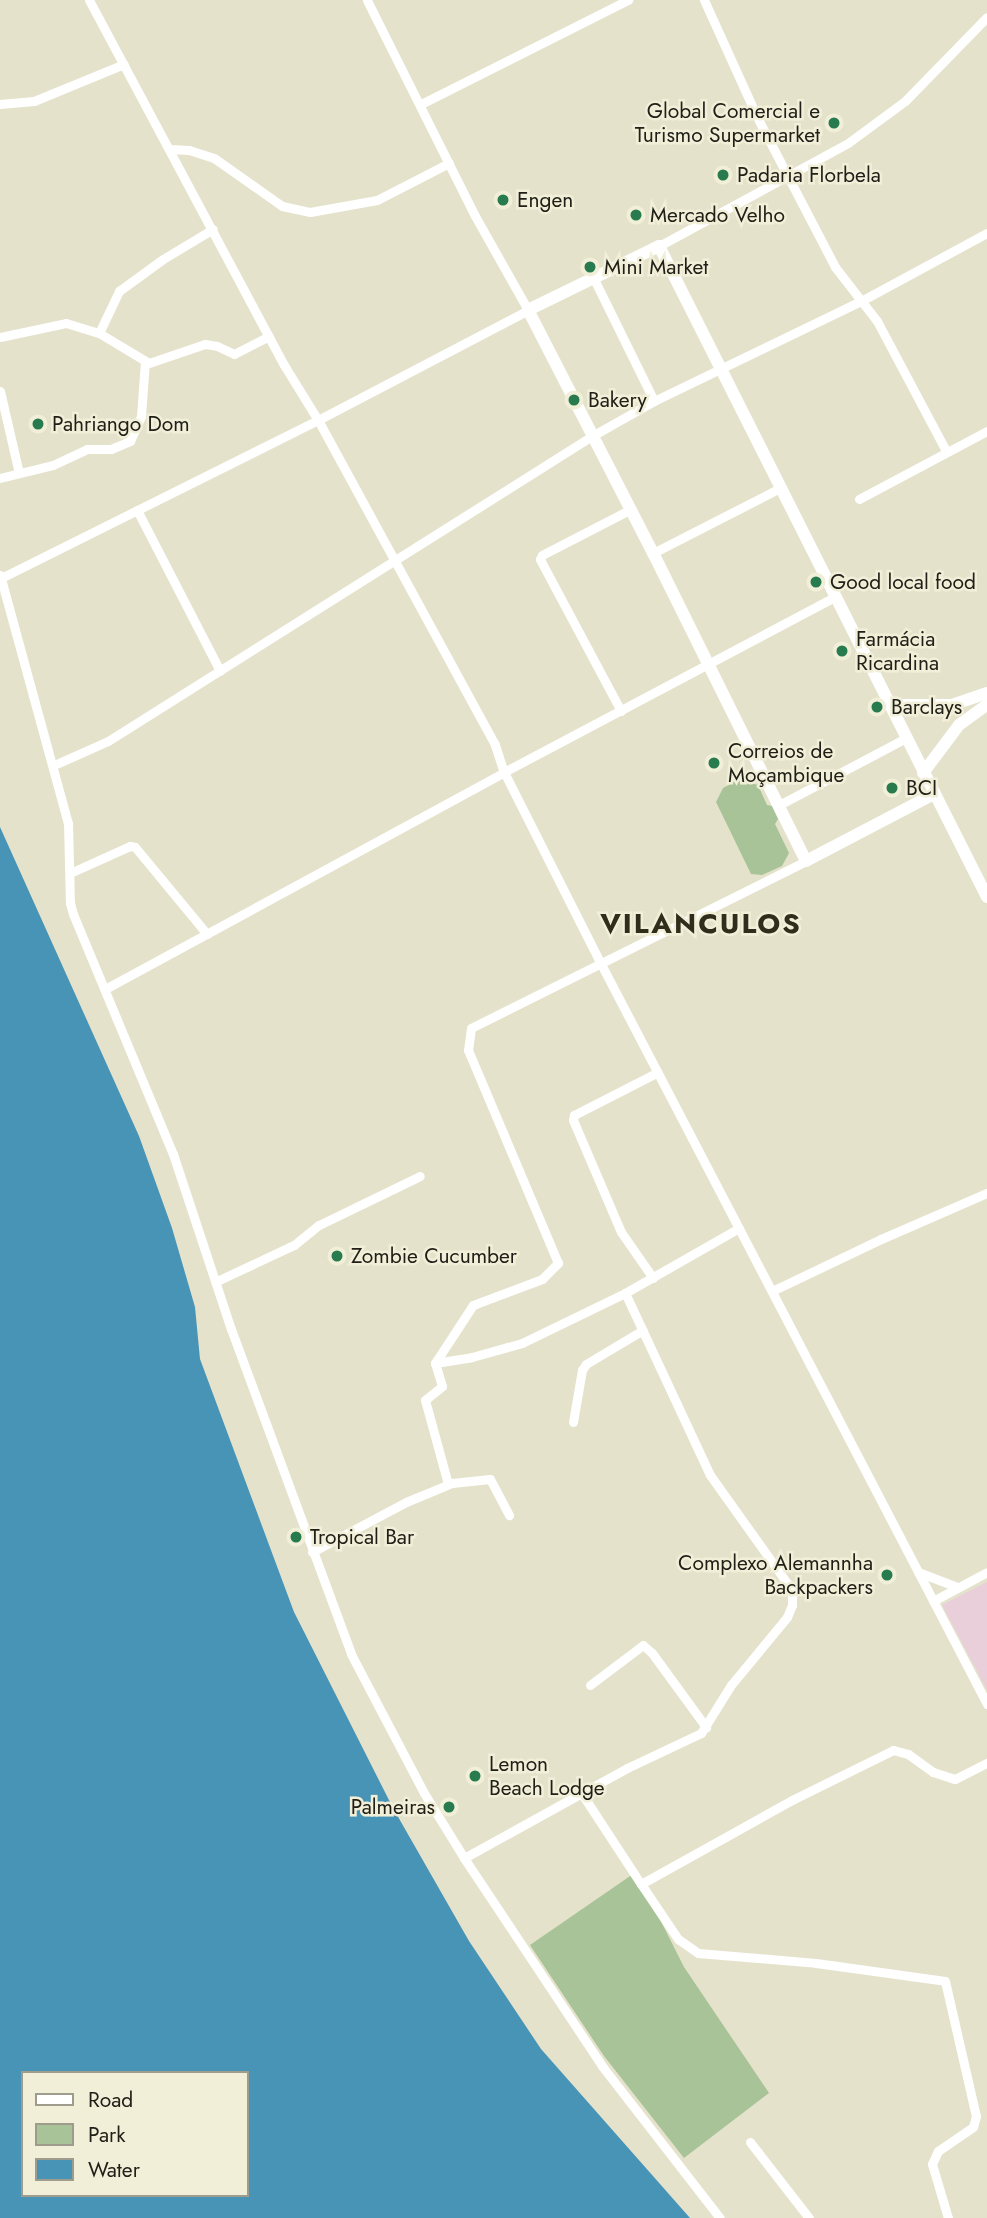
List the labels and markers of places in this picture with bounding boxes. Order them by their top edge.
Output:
place label: Global Comercial e Turismo Supermarket [635,98,820,148]
marker: Global Comercial e Turismo Supermarket [826,115,842,131]
place label: Padaria Florbela [737,162,881,188]
marker: Padaria Florbela [715,167,731,183]
place label: Engen [517,187,573,213]
marker: Engen [495,192,511,208]
place label: Mercado Velho [650,202,785,228]
marker: Mercado Velho [628,207,644,223]
place label: Mini Market [604,254,708,280]
marker: Mini Market [582,259,598,275]
place label: Bakery [588,387,647,413]
marker: Bakery [566,392,582,408]
place label: Pahriango Dom [52,411,190,437]
marker: Pahriango Dom [30,416,46,432]
place label: Good local food [830,569,976,595]
marker: Good local food [808,574,824,590]
place label: Farmácia Ricardina [856,626,939,676]
marker: Farmácia Ricardina [834,643,850,659]
place label: Barclays [891,694,962,720]
marker: Barclays [869,699,885,715]
place label: Correios de Moçambique [728,738,844,788]
marker: Correios de Moçambique [706,755,722,771]
place label: BCI [906,775,937,801]
marker: BCI [884,780,900,796]
place label: Zombie Cucumber [351,1243,517,1269]
marker: Zombie Cucumber [329,1248,345,1264]
place label: Tropical Bar [310,1524,414,1550]
marker: Tropical Bar [288,1529,304,1545]
place label: Complexo Alemannha Backpackers [678,1550,873,1600]
marker: Complexo Alemannha Backpackers [879,1567,895,1583]
place label: Lemon Beach Lodge [489,1751,605,1801]
marker: Lemon Beach Lodge [467,1768,483,1784]
place label: Palmeiras [351,1794,435,1820]
marker: Palmeiras [441,1799,457,1815]

